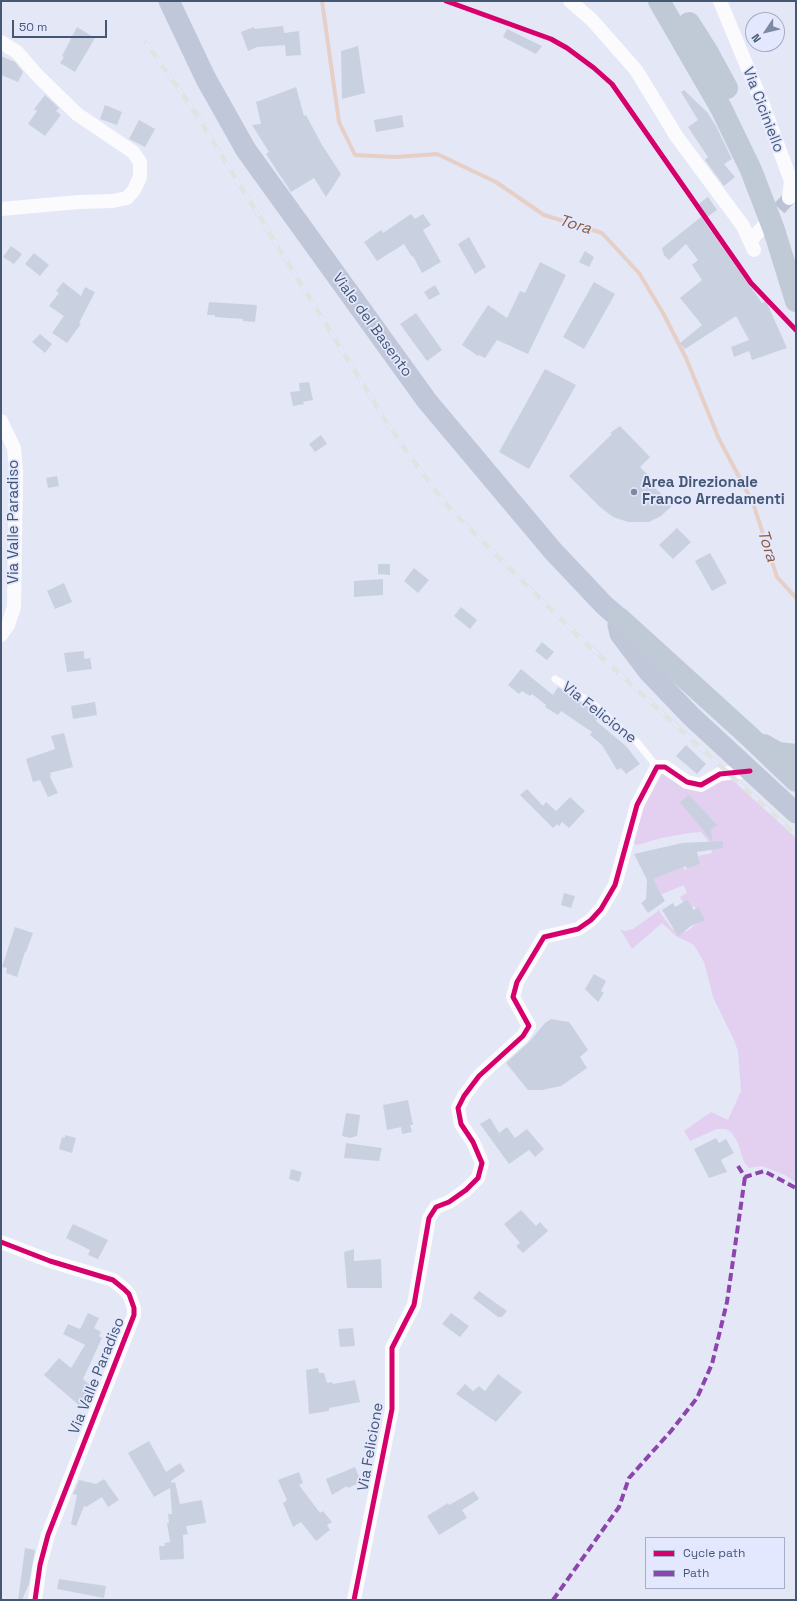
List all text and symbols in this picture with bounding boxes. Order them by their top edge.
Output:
scale bar [14,12,109,38]
north arrow [745,12,785,52]
text: 50 m [19,19,47,35]
text: N [748,31,764,45]
street label: Via Ciciniello [739,65,787,155]
water label: Tora [557,211,593,239]
street label: Viale del Basento [328,269,416,381]
street label: Via Valle Paradiso [5,460,23,584]
place label: Area Direzionale Franco Arredamenti [642,474,785,509]
marker: Area Direzionale Franco Arredamenti [629,487,639,497]
water label: Tora [753,528,781,564]
street label: Via Felicione [558,678,640,748]
street label: Via Valle Paradiso [65,1315,129,1437]
street label: Via Felicione [354,1401,388,1493]
legend [645,1537,785,1589]
text: Cycle path [683,1545,745,1561]
text: Path [683,1565,709,1581]

